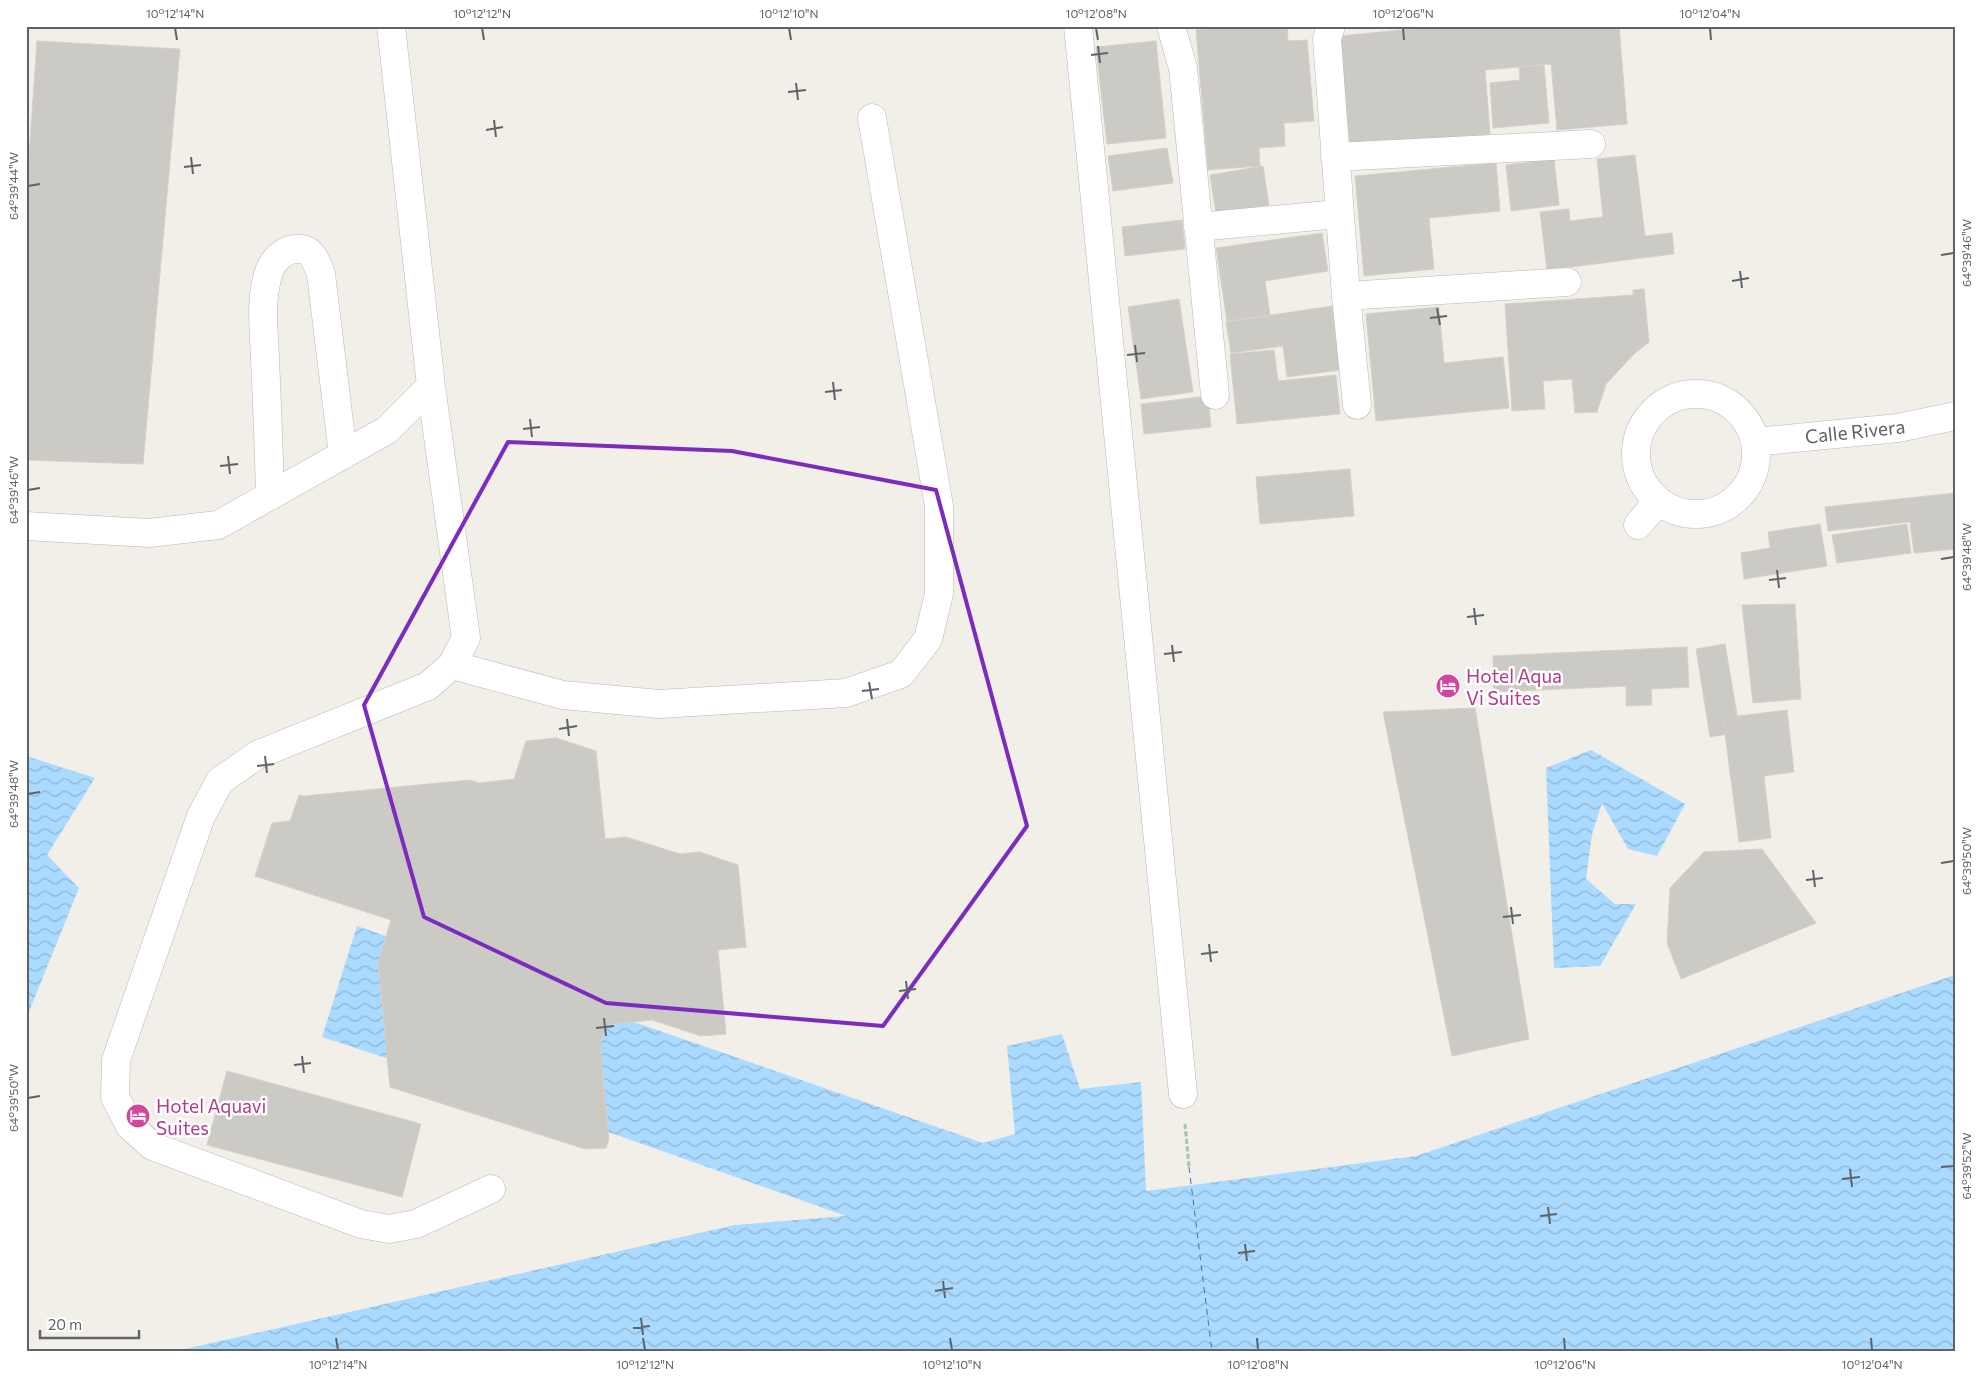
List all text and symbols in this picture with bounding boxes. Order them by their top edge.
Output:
text: 10°12'14"N [146,6,204,20]
text: 10°12'12"N [453,6,511,20]
text: 10°12'10"N [759,6,819,20]
text: 10°12'08"N [1065,6,1127,20]
text: 10°12'06"N [1372,6,1434,20]
text: 10°12'04"N [1679,6,1741,20]
text: 64°39'44"W [6,152,20,220]
text: 64°39'46"W [1959,219,1973,287]
street label: Calle Rivera [1804,414,1906,448]
text: 64°39'46"W [6,456,20,524]
text: 64°39'48"W [1959,523,1973,591]
place label: Hotel Aqua Vi Suites [1466,664,1562,709]
hotel icon: Hotel Aqua Vi Suites [1435,673,1461,699]
text: 64°39'48"W [6,760,20,828]
text: 64°39'50"W [1959,827,1973,895]
text: 64°39'50"W [6,1064,20,1132]
place label: Hotel Aquavi Suites [156,1094,266,1139]
hotel icon: Hotel Aquavi Suites [125,1103,151,1129]
text: 64°39'52"W [1959,1133,1973,1199]
scale bar [40,1308,139,1340]
text: 20 m [48,1315,82,1333]
text: 10°12'14"N [309,1357,367,1371]
text: 10°12'12"N [616,1357,674,1371]
text: 10°12'10"N [922,1357,982,1371]
text: 10°12'08"N [1227,1357,1289,1371]
text: 10°12'06"N [1534,1357,1596,1371]
text: 10°12'04"N [1841,1357,1903,1371]

